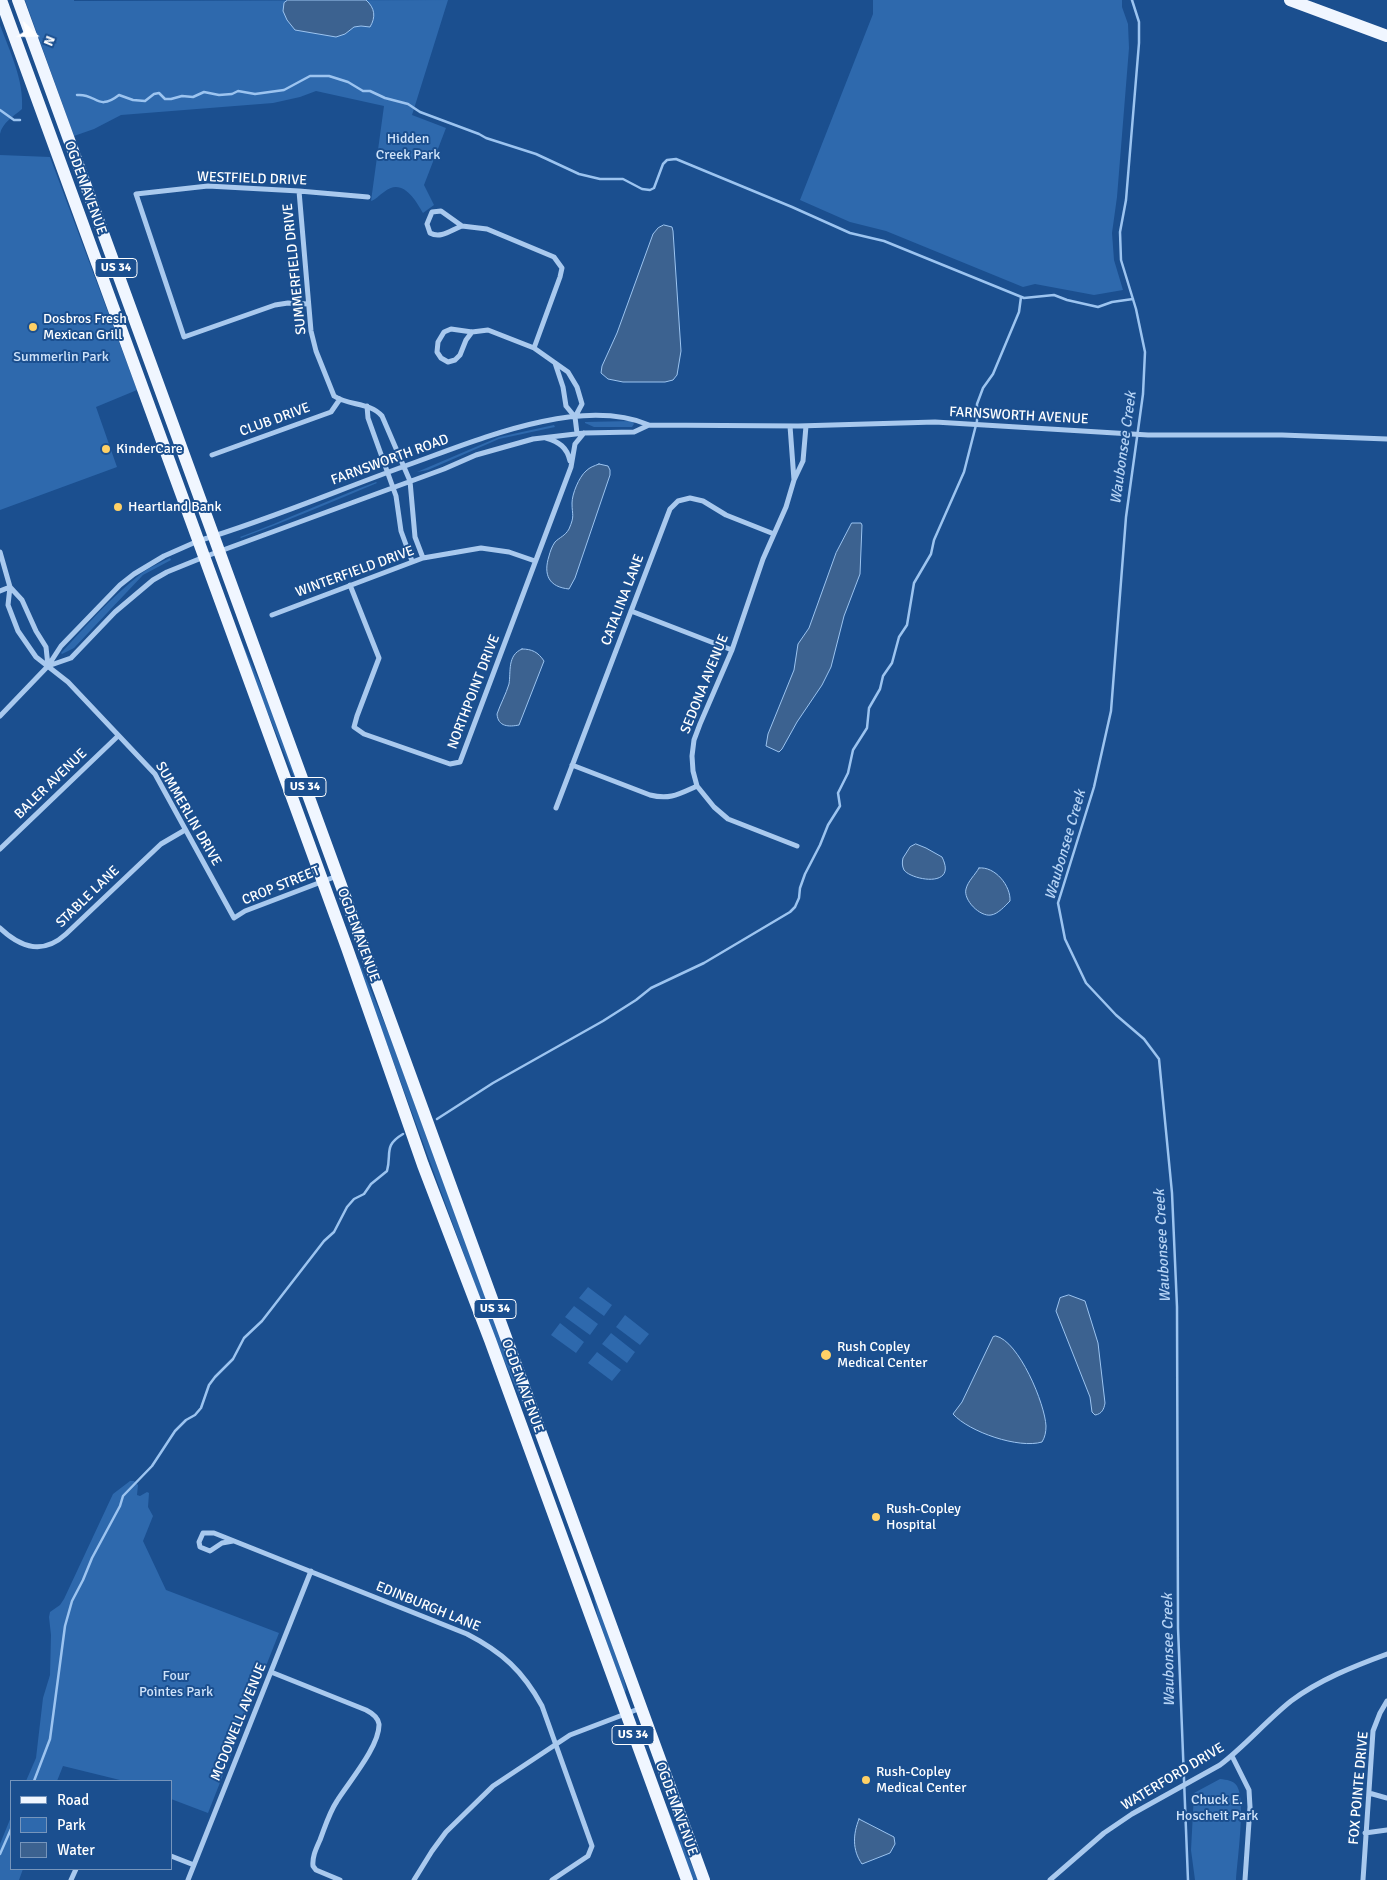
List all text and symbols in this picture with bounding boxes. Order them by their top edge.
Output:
north arrow [10,10,60,60]
text: N [40,33,59,49]
park label: Hidden Creek Park [376,131,440,164]
street label: OGDEN AVENUE [60,139,110,237]
street label: WESTFIELD DRIVE [197,169,307,189]
street label: SUMMERFIELD DRIVE [280,202,310,336]
road number: US 34 [95,258,137,278]
place label: Dosbros Fresh Mexican Grill [43,311,127,344]
marker: Dosbros Fresh Mexican Grill [27,321,39,333]
park label: Summerlin Park [13,349,109,365]
water label: Waubonsee Creek [1107,390,1141,506]
street label: CLUB DRIVE [237,399,313,441]
street label: FARNSWORTH AVENUE [949,404,1089,428]
street label: FARNSWORTH ROAD [329,431,451,489]
place label: KinderCare [116,441,183,457]
marker: KinderCare [100,443,112,455]
place label: Heartland Bank [128,499,221,515]
marker: Heartland Bank [112,501,124,513]
street label: WINTERFIELD DRIVE [293,543,417,601]
street label: CATALINA LANE [598,552,648,648]
street label: NORTHPOINT DRIVE [444,632,504,752]
street label: SEDONA AVENUE [677,632,733,736]
street label: BALER AVENUE [11,745,91,823]
street label: SUMMERLIN DRIVE [151,759,225,869]
road number: US 34 [284,778,326,796]
water label: Waubonsee Creek [1042,788,1090,902]
street label: STABLE LANE [53,863,123,931]
street label: CROP STREET [240,863,322,909]
street label: OGDEN AVENUE [333,886,383,984]
water label: Waubonsee Creek [1151,1189,1175,1303]
road number: US 34 [474,1300,516,1318]
street label: OGDEN AVENUE [497,1337,547,1435]
place label: Rush Copley Medical Center [837,1339,927,1371]
marker: Rush Copley Medical Center [819,1348,833,1362]
place label: Rush-Copley Hospital [886,1501,961,1534]
marker: Rush-Copley Hospital [870,1511,882,1523]
street label: EDINBURGH LANE [373,1578,483,1636]
water label: Waubonsee Creek [1159,1593,1179,1707]
street label: MCDOWELL AVENUE [208,1661,270,1783]
park label: Four Pointes Park [139,1668,213,1700]
road number: US 34 [612,1726,654,1744]
street label: FOX POINTE DRIVE [1346,1731,1372,1845]
street label: WATERFORD DRIVE [1119,1740,1227,1814]
street label: OGDEN AVENUE [651,1760,701,1858]
place label: Rush-Copley Medical Center [876,1764,966,1796]
marker: Rush-Copley Medical Center [860,1774,872,1786]
legend [10,1780,172,1870]
text: Road [57,1791,89,1809]
park label: Chuck E. Hoscheit Park [1176,1792,1258,1824]
text: Park [57,1816,86,1834]
text: Water [57,1841,95,1859]

